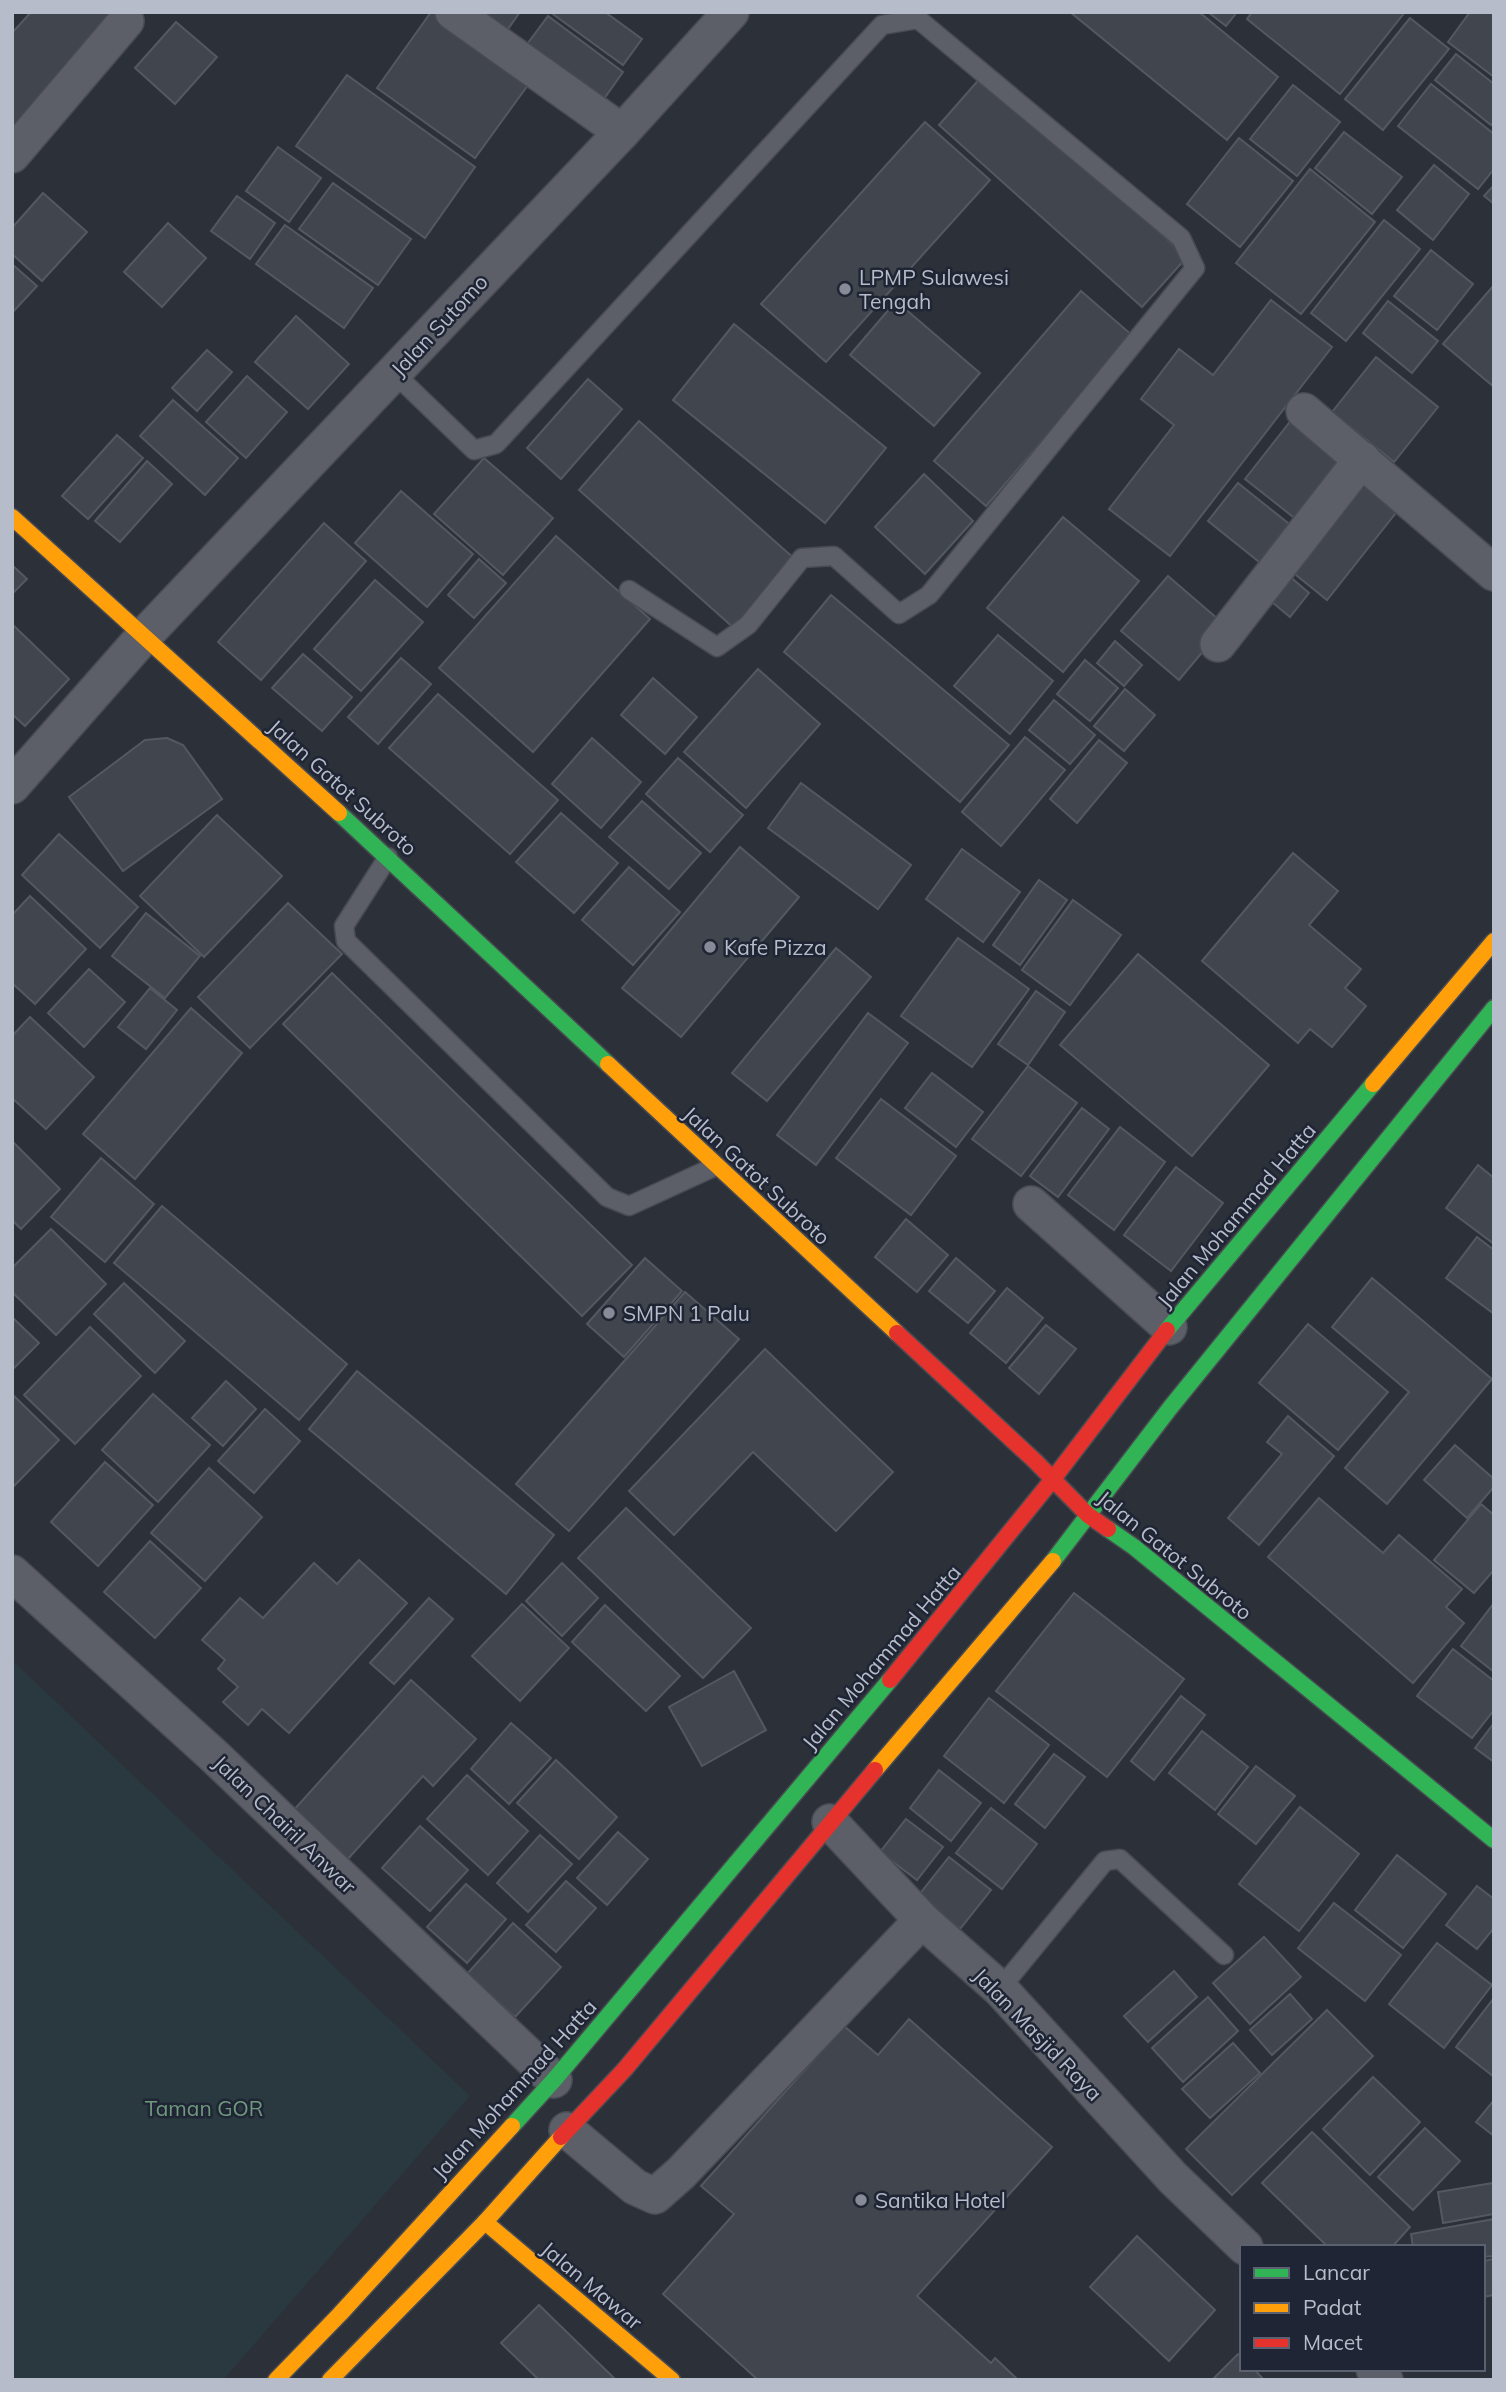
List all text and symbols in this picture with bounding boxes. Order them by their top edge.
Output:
place label: LPMP Sulawesi Tengah [859,264,1009,314]
street label: Jalan Sutomo [385,269,493,381]
marker: LPMP Sulawesi Tengah [837,281,853,297]
street label: Jalan Gatot Subroto [263,713,423,861]
place label: Kafe Pizza [724,934,827,960]
marker: Kafe Pizza [702,939,718,955]
street label: Jalan Gatot Subroto [678,1100,836,1250]
street label: Jalan Mohammad Hatta [1151,1117,1321,1313]
place label: SMPN 1 Palu [623,1300,750,1326]
marker: SMPN 1 Palu [601,1305,617,1321]
street label: Jalan Gatot Subroto [1093,1485,1257,1625]
street label: Jalan Mohammad Hatta [796,1559,966,1755]
street label: Jalan Chairil Anwar [208,1749,362,1899]
street label: Jalan Masjid Raya [968,1962,1108,2106]
street label: Jalan Mohammad Hatta [426,1994,602,2184]
park label: Taman GOR [145,2095,263,2121]
place label: Santika Hotel [875,2187,1006,2213]
marker: Santika Hotel [853,2192,869,2208]
street label: Jalan Mawar [536,2235,648,2335]
legend [1240,2245,1485,2371]
text: Lancar [1303,2259,1370,2285]
text: Padat [1303,2294,1361,2320]
text: Macet [1303,2329,1363,2355]

